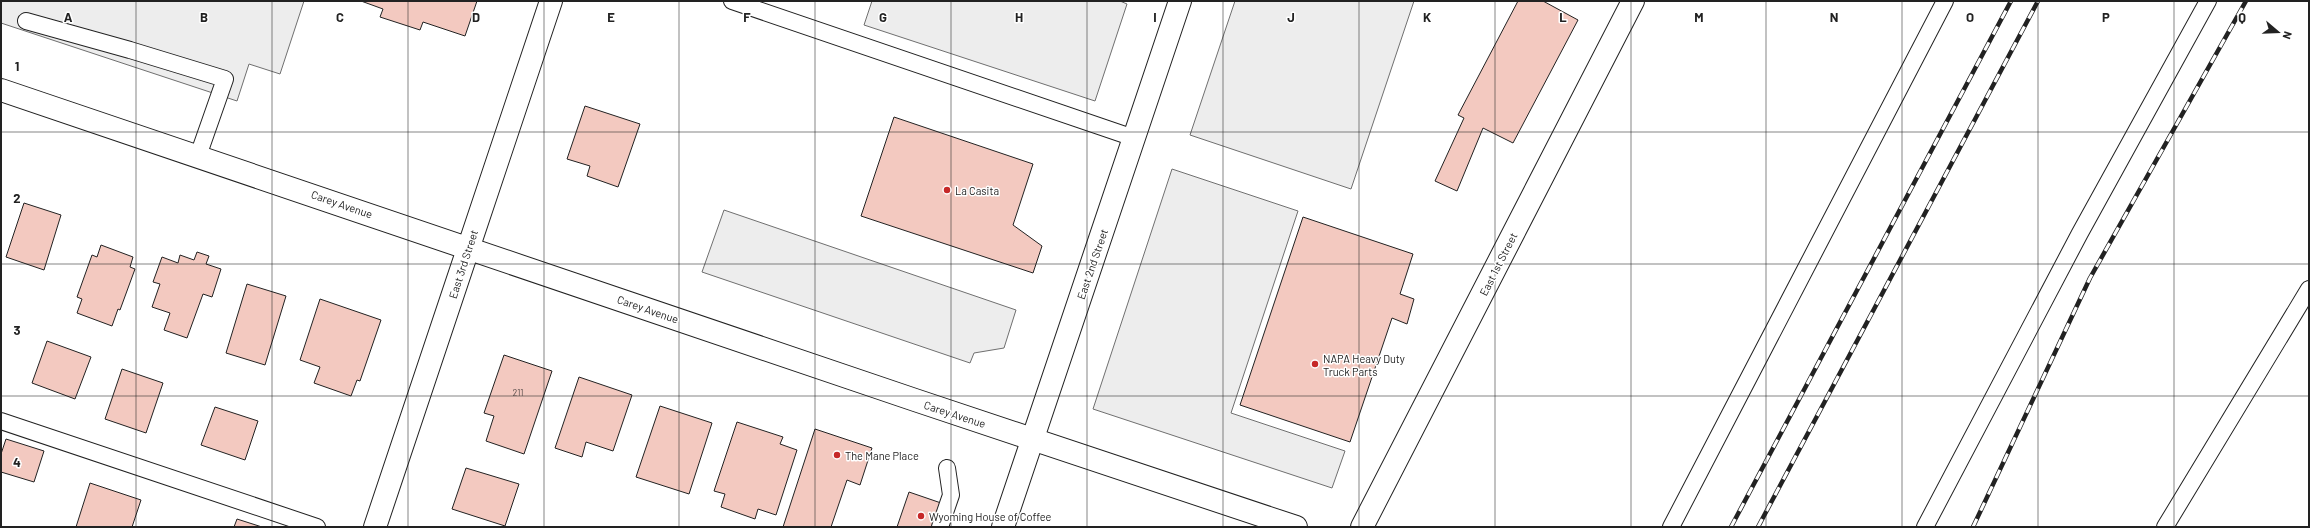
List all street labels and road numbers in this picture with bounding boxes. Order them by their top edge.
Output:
street label: Carey Avenue [310,187,375,221]
street label: East 2nd Street [1074,227,1110,301]
street label: East 3rd Street [446,228,480,300]
street label: East 1st Street [1477,230,1519,298]
street label: Carey Avenue [616,292,681,326]
street label: Carey Avenue [922,398,988,430]

